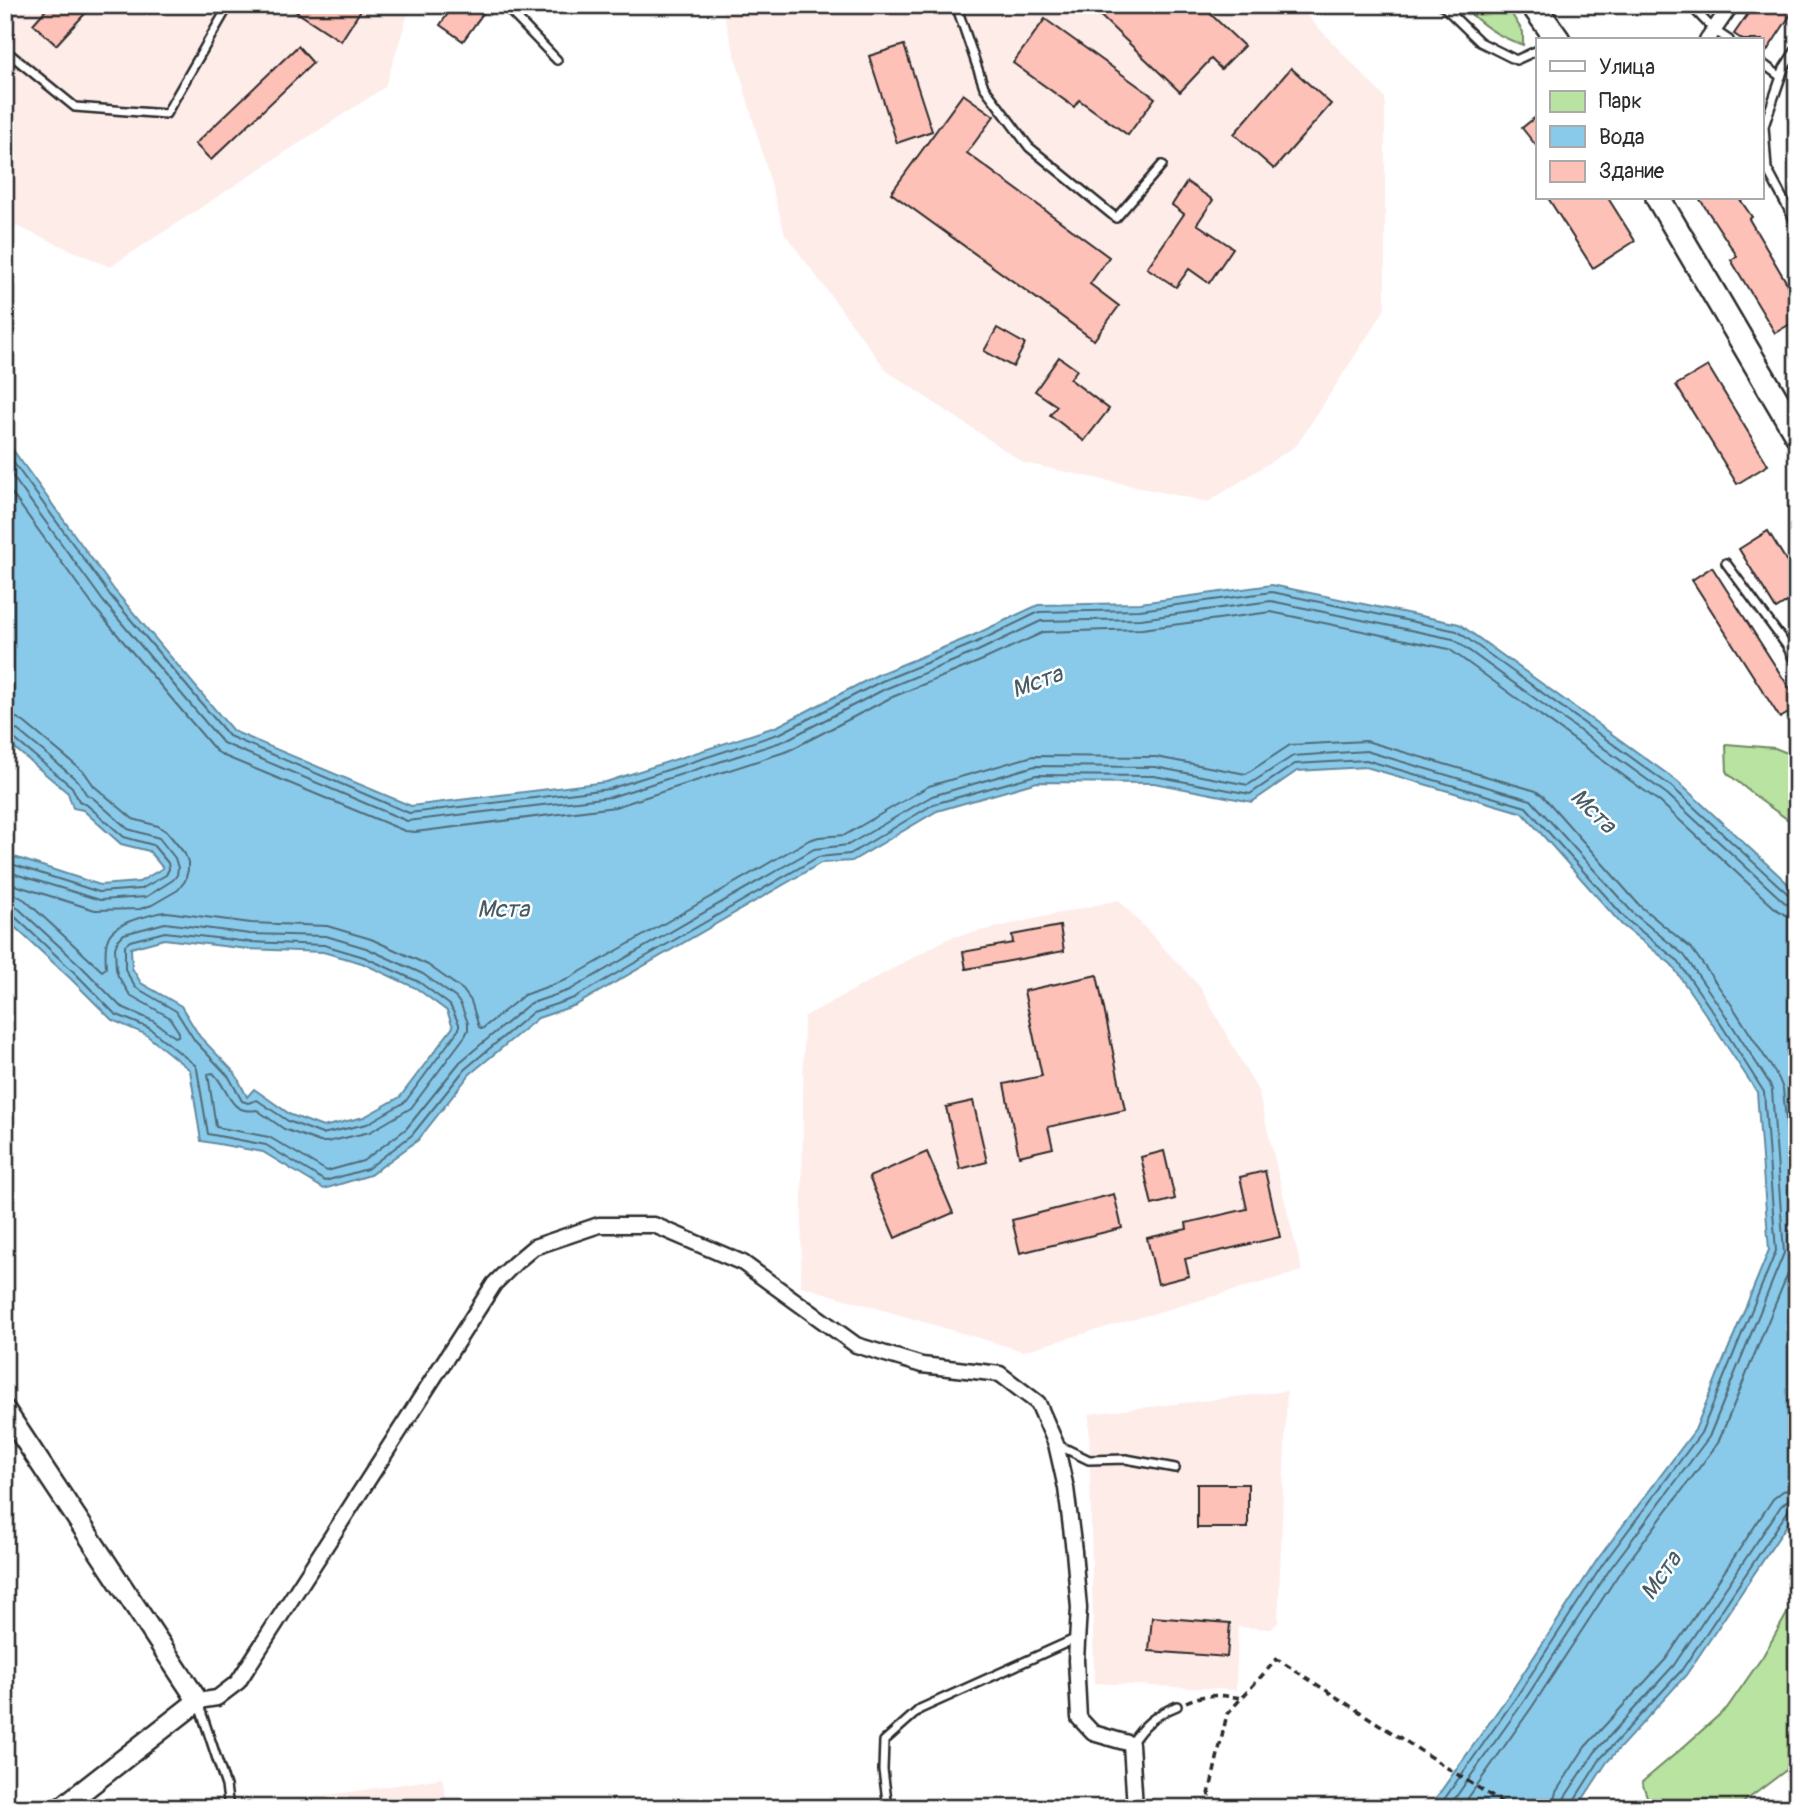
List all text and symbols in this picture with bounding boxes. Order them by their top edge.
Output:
legend [1536,38,1764,200]
text: Улица [1599,54,1655,81]
text: Парк [1599,88,1642,115]
text: Вода [1599,124,1645,151]
text: Здание [1599,158,1665,185]
water label: Мста [1008,659,1068,705]
water label: Мста [1564,782,1623,841]
water label: Мста [477,895,531,924]
water label: Мста [1634,1545,1689,1606]

